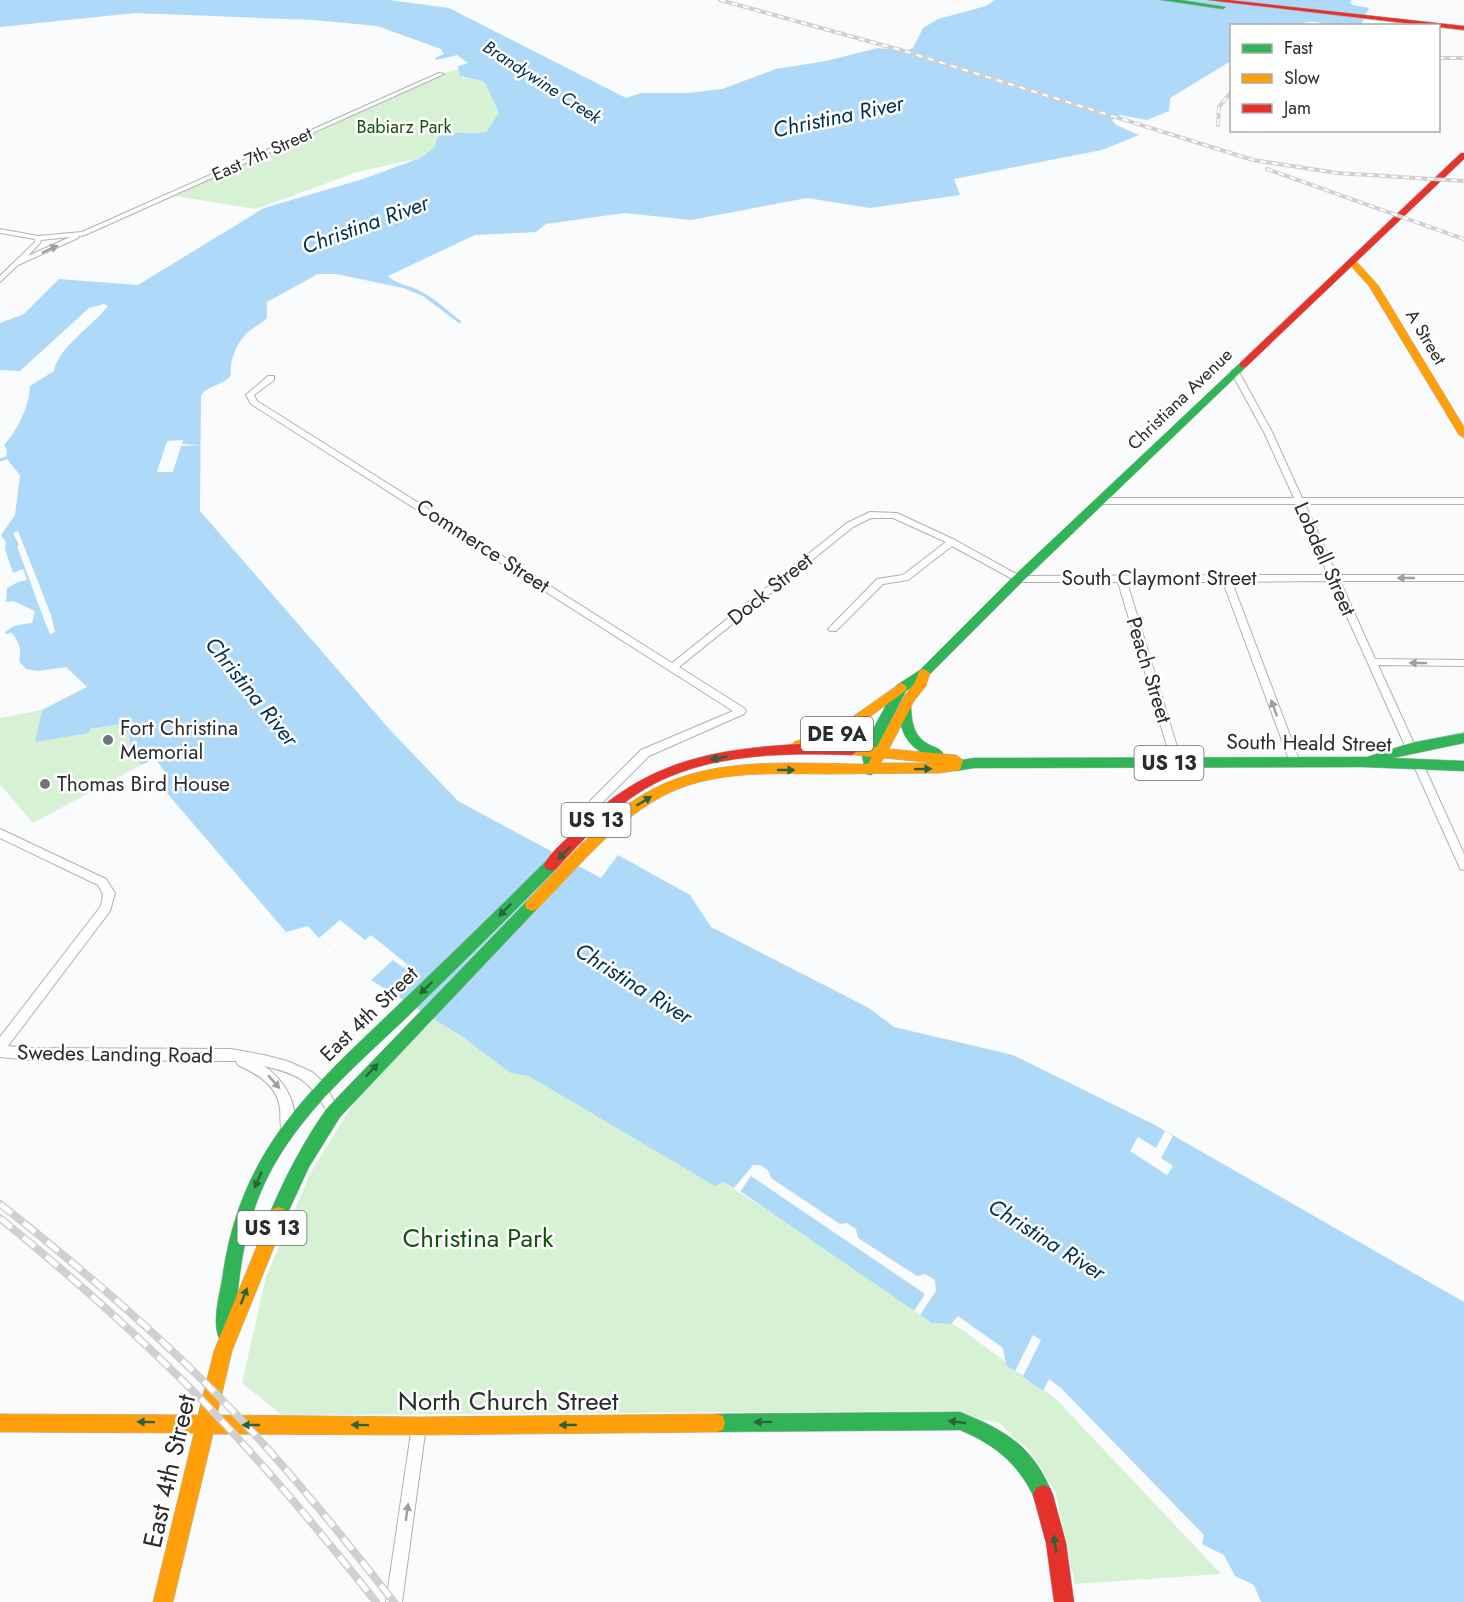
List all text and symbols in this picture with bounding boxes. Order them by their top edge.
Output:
legend [1230,24,1440,132]
water label: Brandywine Creek [478,34,607,131]
text: Fast [1284,35,1313,61]
text: Slow [1284,65,1321,91]
water label: Christina River [770,86,908,145]
text: Jam [1282,95,1311,121]
park label: Babiarz Park [357,114,451,140]
street label: East 7th Street [208,120,317,188]
water label: Christina River [297,186,434,262]
one-way arrow [41,245,58,254]
street label: A Street [1399,304,1453,370]
street label: Christiana Avenue [1122,342,1238,456]
street label: Commerce Street [410,492,556,600]
street label: Lobdell Street [1287,497,1363,621]
street label: Dock Street [721,545,819,633]
street label: South Claymont Street [1061,563,1257,593]
one-way arrow [1396,573,1415,583]
street label: Peach Street [1119,613,1179,727]
water label: Christina River [198,629,307,754]
one-way arrow [1409,658,1428,667]
one-way arrow [1269,699,1279,717]
place label: Fort Christina Memorial [120,713,238,767]
road number: DE 9A [801,717,873,751]
street label: South Heald Street [1226,727,1392,759]
marker: Fort Christina Memorial [101,733,115,747]
road number: US 13 [1134,746,1204,780]
one-way arrow [709,754,728,763]
one-way arrow [913,764,932,774]
one-way arrow [777,765,796,775]
place label: Thomas Bird House [57,769,230,799]
marker: Thomas Bird House [38,777,52,791]
one-way arrow [636,796,652,807]
road number: US 13 [562,803,630,837]
one-way arrow [557,845,571,859]
one-way arrow [498,903,512,917]
water label: Christina River [569,934,700,1033]
street label: East 4th Street [313,959,425,1069]
one-way arrow [418,981,433,995]
street label: Swedes Landing Road [17,1037,213,1071]
one-way arrow [365,1064,379,1078]
one-way arrow [267,1074,280,1089]
one-way arrow [252,1171,262,1189]
water label: Christina River [982,1190,1113,1289]
road number: US 13 [238,1211,306,1245]
park label: Christina Park [403,1219,554,1257]
one-way arrow [240,1287,250,1305]
street label: North Church Street [398,1382,619,1420]
street label: East 4th Street [133,1390,205,1551]
one-way arrow [137,1417,156,1427]
one-way arrow [753,1417,772,1427]
one-way arrow [948,1417,967,1427]
one-way arrow [242,1420,261,1430]
one-way arrow [351,1420,370,1430]
one-way arrow [558,1420,577,1430]
one-way arrow [402,1503,411,1522]
one-way arrow [1051,1534,1060,1553]

